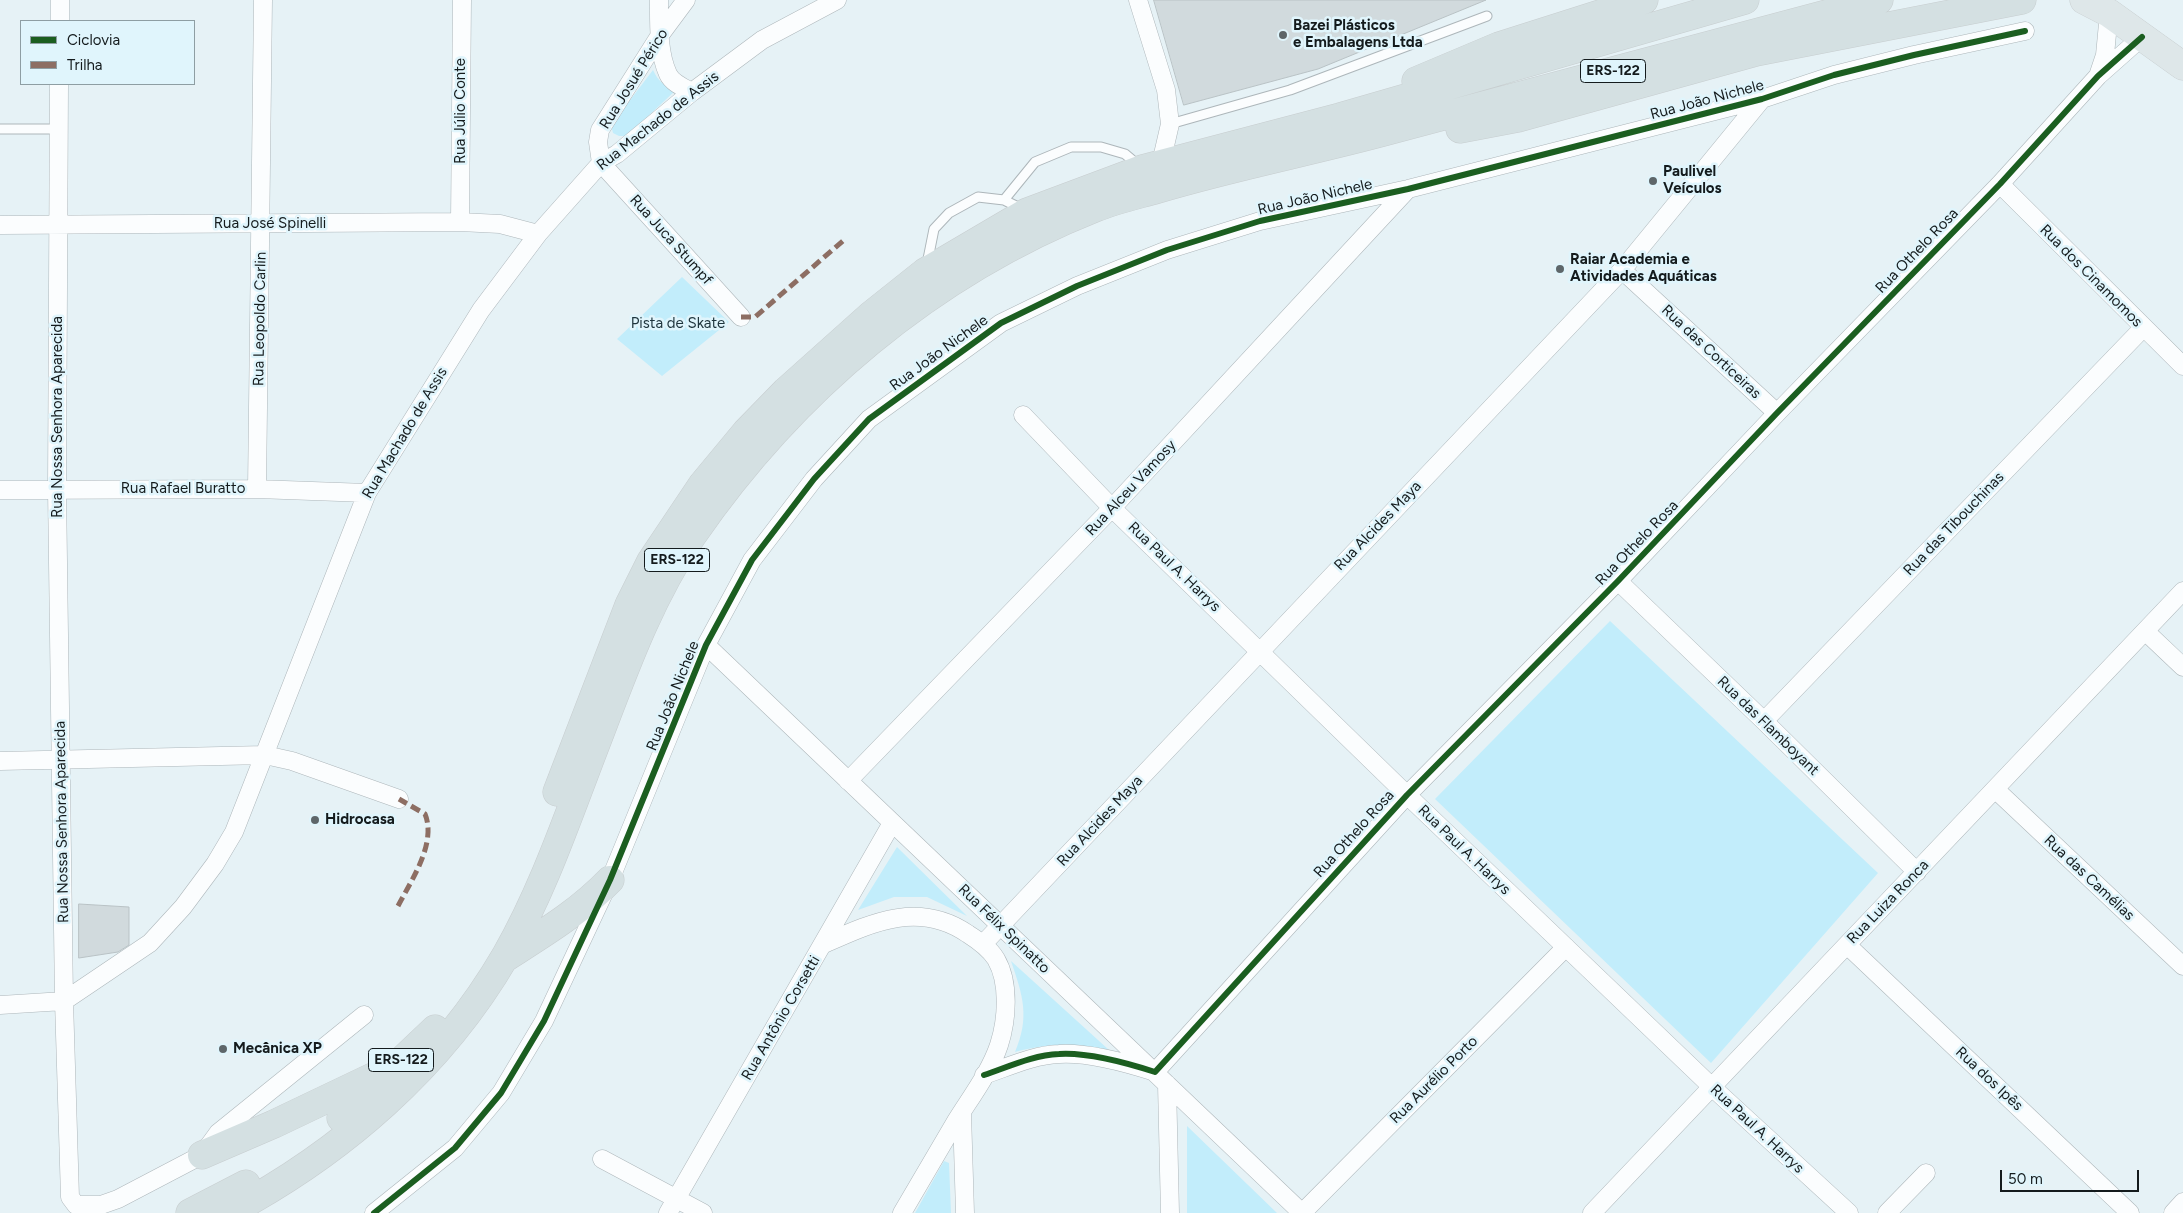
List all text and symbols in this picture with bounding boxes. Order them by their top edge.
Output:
place label: Bazei Plásticos e Embalagens Ltda [1293,17,1423,52]
legend [20,20,195,85]
street label: Rua Josué Périco [596,26,672,132]
marker: Bazei Plásticos e Embalagens Ltda [1277,29,1289,41]
text: Ciclovia [67,31,120,49]
text: Trilha [67,56,102,74]
street label: Rua Júlio Conte [452,58,470,164]
road number: ERS-122 [1580,59,1646,82]
street label: Rua Machado de Assis [593,68,723,174]
street label: Rua João Nichele [1648,76,1766,124]
place label: Paulivel Veículos [1663,163,1722,198]
street label: Rua João Nichele [1256,175,1374,219]
marker: Paulivel Veículos [1647,175,1659,187]
street label: Rua Juca Stumpf [626,191,716,289]
street label: Rua Othelo Rosa [1872,205,1962,297]
street label: Rua José Spinelli [214,215,326,233]
street label: Rua dos Cinamomos [2036,221,2146,331]
place label: Raiar Academia e Atividades Aquáticas [1570,251,1717,286]
street label: Rua Leopoldo Carlin [250,252,270,386]
marker: Raiar Academia e Atividades Aquáticas [1554,263,1566,275]
street label: Rua das Corticeiras [1658,301,1764,403]
street label: Rua João Nichele [886,311,992,395]
park label: Pista de Skate [631,315,725,333]
street label: Rua Nossa Senhora Aparecida [49,316,67,518]
street label: Rua Machado de Assis [359,364,451,502]
street label: Rua Alceu Vamosy [1082,436,1180,540]
street label: Rua das Tibouchinas [1900,469,2008,579]
street label: Rua Alcides Maya [1331,478,1425,574]
street label: Rua Rafael Buratto [121,480,245,498]
street label: Rua Othelo Rosa [1592,497,1682,589]
street label: Rua Paul A. Harrys [1124,518,1224,616]
road number: ERS-122 [644,548,710,572]
street label: Rua João Nichele [643,638,703,754]
street label: Rua das Flamboyant [1713,673,1823,779]
street label: Rua Nossa Senhora Aparecida [51,721,73,923]
street label: Rua Alcides Maya [1053,772,1147,870]
street label: Rua Othelo Rosa [1310,787,1398,881]
street label: Rua Paul A. Harrys [1414,801,1514,899]
place label: Hidrocasa [325,811,395,829]
marker: Hidrocasa [309,814,321,826]
street label: Rua das Camélias [2040,831,2138,925]
street label: Rua Luiza Ronca [1843,856,1933,948]
street label: Rua Félix Spinatto [954,881,1054,977]
street label: Rua Antônio Corsetti [738,953,824,1083]
street label: Rua Aurélio Porto [1386,1032,1482,1128]
place label: Mecânica XP [233,1040,322,1058]
marker: Mecânica XP [217,1043,229,1055]
street label: Rua dos Ipês [1952,1043,2026,1115]
road number: ERS-122 [368,1048,434,1072]
street label: Rua Paul A. Harrys [1706,1081,1808,1177]
scale bar [2003,1160,2142,1192]
text: 50 m [2008,1170,2043,1188]

